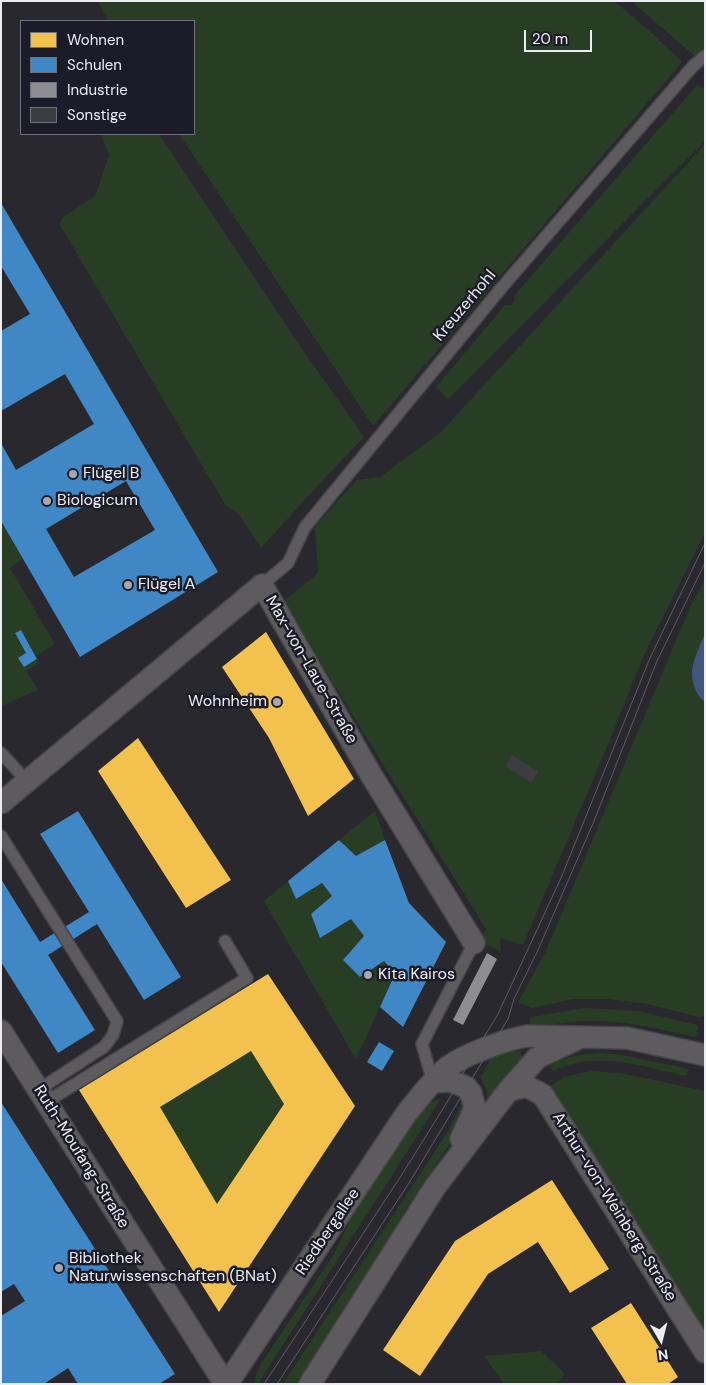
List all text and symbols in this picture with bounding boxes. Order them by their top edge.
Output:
legend [20,20,195,135]
scale bar [526,20,594,52]
text: 20 m [532,29,568,49]
text: Wohnen [67,30,124,50]
text: Schulen [67,55,122,75]
text: Industrie [67,80,128,100]
text: Sonstige [67,105,126,125]
street label: Kreuzerhohl [430,267,500,345]
place label: Flügel B [83,464,139,484]
marker: Flügel B [67,468,79,480]
place label: Biologicum [57,491,138,511]
marker: Biologicum [41,495,53,507]
place label: Flügel A [138,575,195,595]
marker: Flügel A [122,579,134,591]
street label: Max-von-Laue-Straße [261,593,361,747]
place label: Wohnheim [188,692,267,712]
marker: Wohnheim [271,696,283,708]
place label: Kita Kairos [378,965,455,985]
marker: Kita Kairos [362,969,374,981]
street label: Ruth-Moufang-Straße [29,1082,133,1232]
street label: Arthur-von-Weinberg-Straße [548,1109,680,1305]
street label: Riedbergallee [292,1185,364,1279]
place label: Bibliothek Naturwissenschaften (BNat) [69,1249,277,1287]
marker: Bibliothek Naturwissenschaften (BNat) [53,1262,65,1274]
north arrow [636,1315,686,1365]
text: N [657,1345,669,1364]

